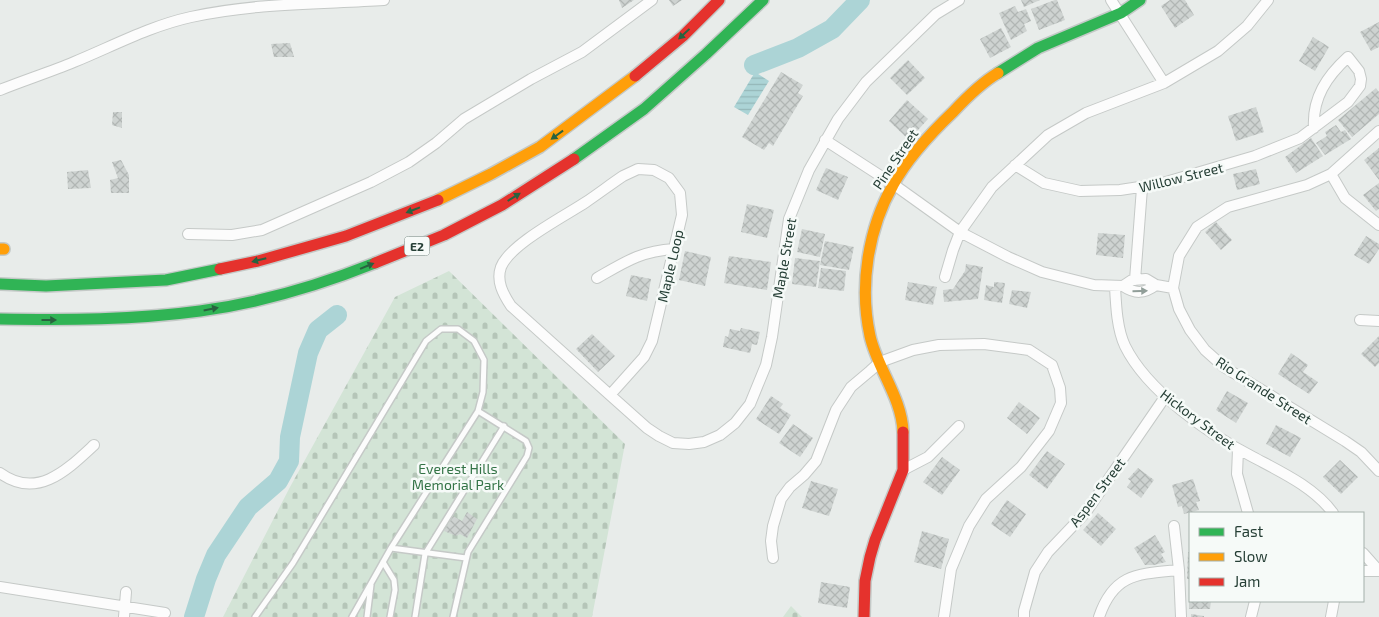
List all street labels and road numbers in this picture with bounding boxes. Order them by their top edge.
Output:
street label: Pine Street [869,125,921,193]
street label: Willow Street [1137,158,1225,196]
street label: Maple Street [769,216,799,300]
street label: Maple Loop [653,228,687,304]
road number: E2 [404,237,430,256]
street label: Rio Grande Street [1213,353,1315,427]
street label: Hickory Street [1157,385,1239,453]
street label: Aspen Street [1066,454,1128,530]

